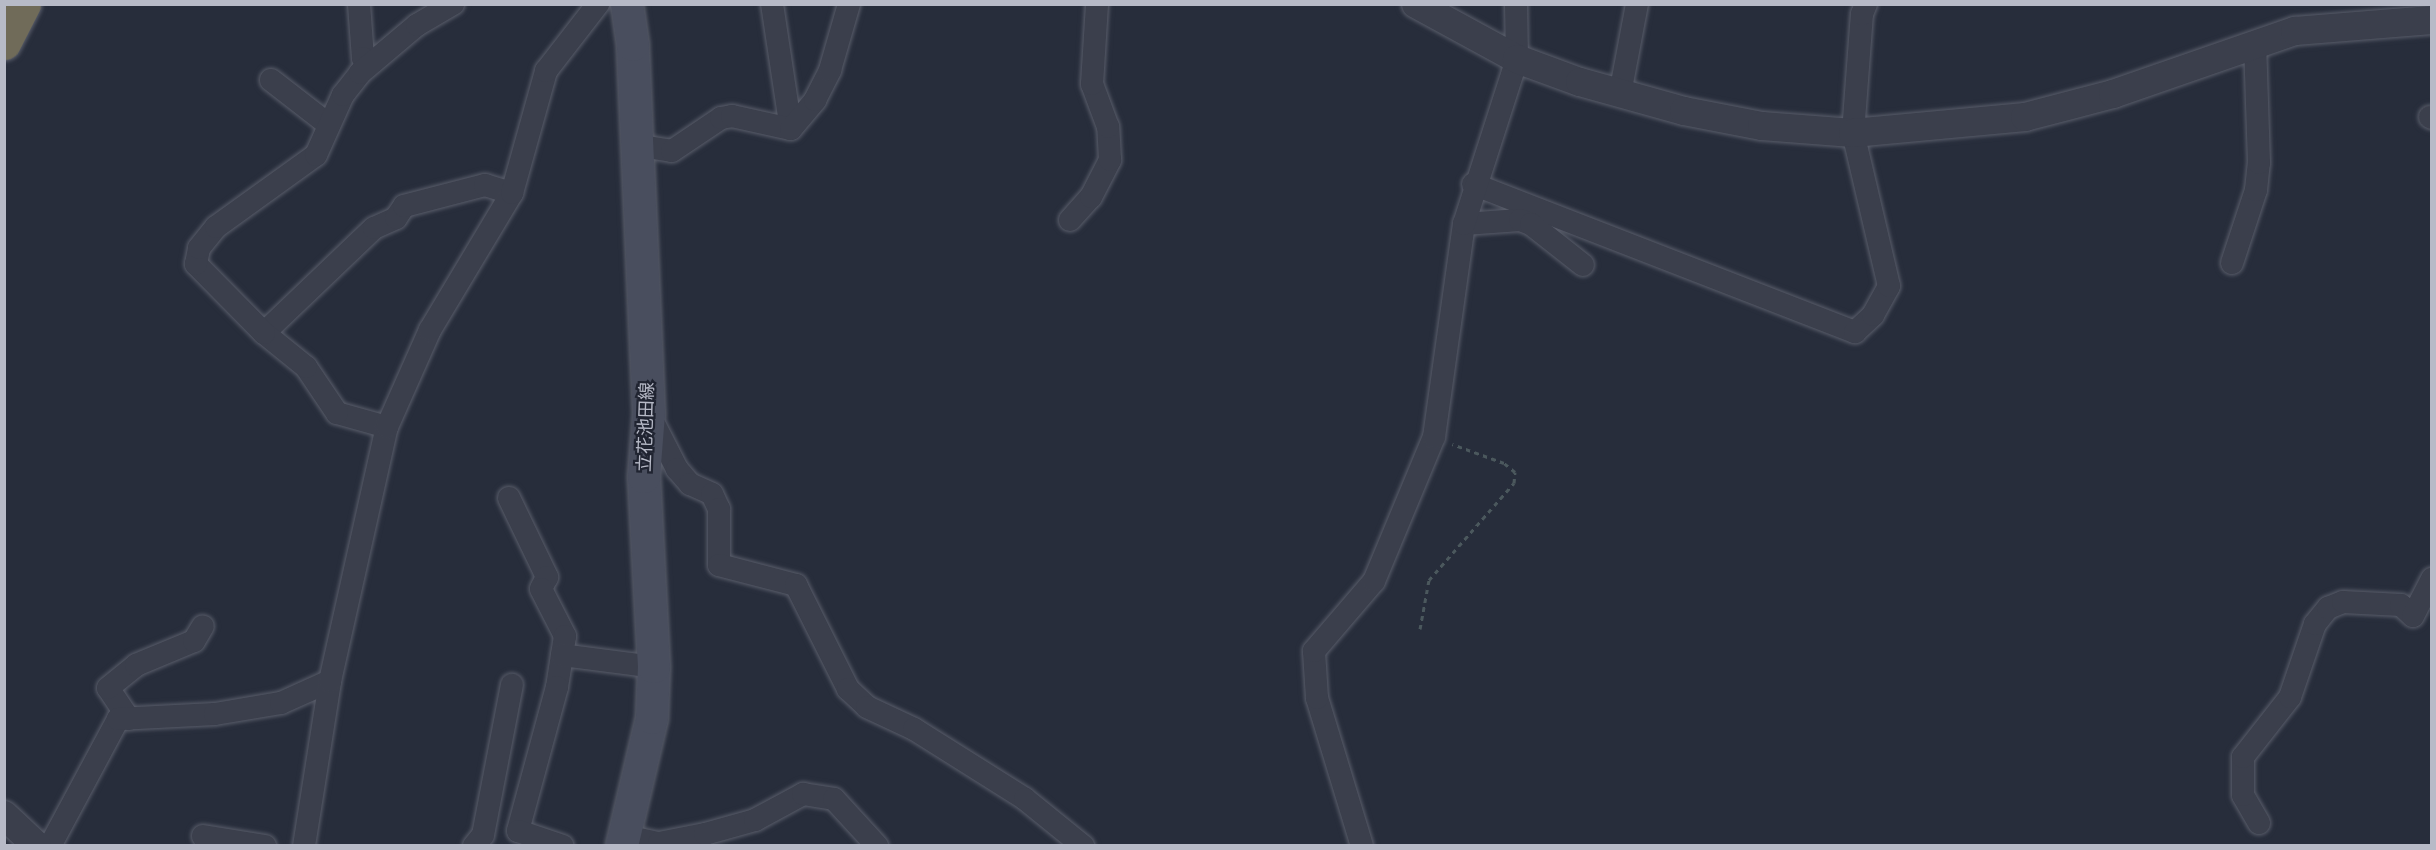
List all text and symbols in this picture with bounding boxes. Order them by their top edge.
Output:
street label: 立花池田線 [634,382,658,472]

